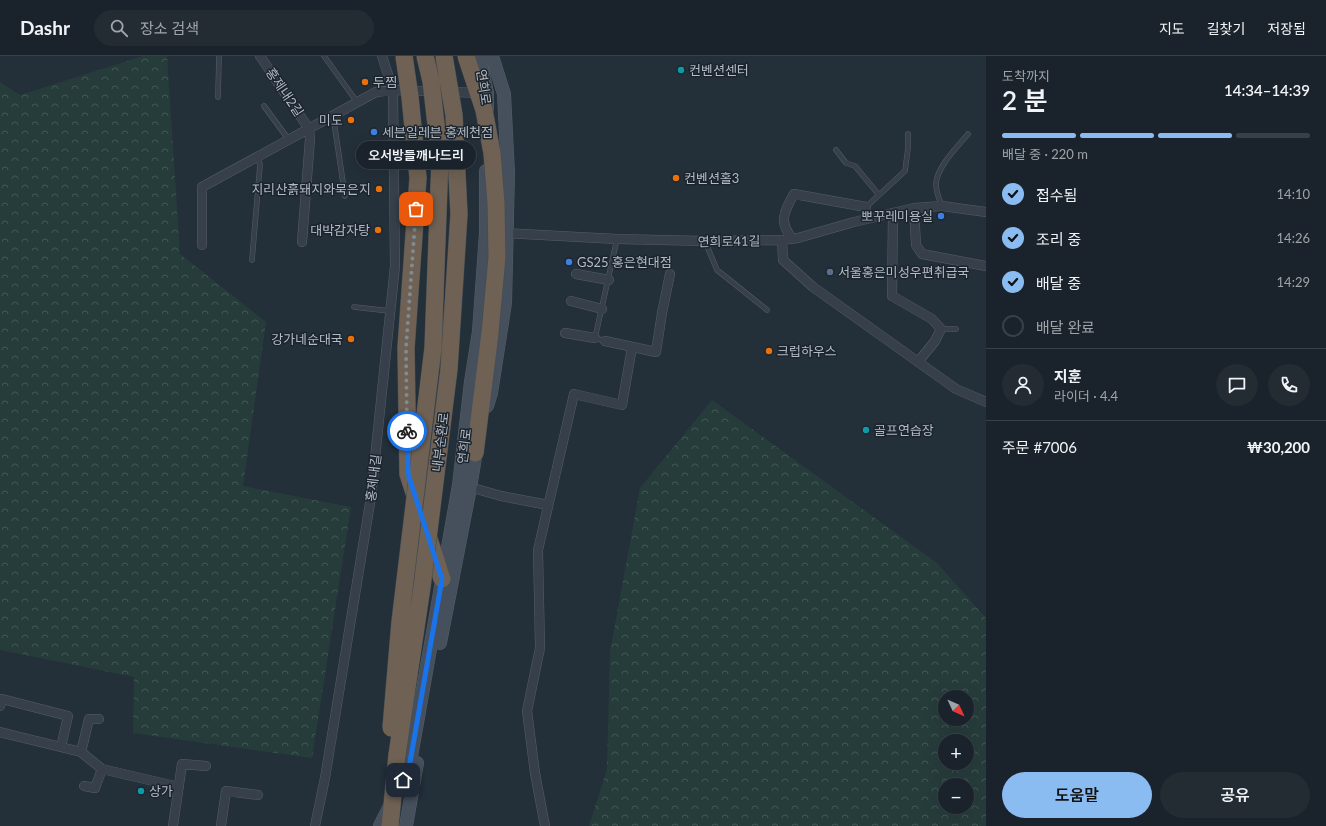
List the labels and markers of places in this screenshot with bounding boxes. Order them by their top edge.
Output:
place label: 컨벤션센터 [689,62,749,78]
marker: 컨벤션센터 [676,65,686,75]
place label: 두찜 [373,74,397,90]
marker: 두찜 [360,77,370,87]
place label: 미도 [319,112,343,128]
marker: 미도 [346,115,356,125]
place label: 세븐일레븐 홍제천점 [382,124,493,140]
marker: 세븐일레븐 홍제천점 [369,127,379,137]
callout: 오서방들깨나드리 [356,141,476,169]
place label: 컨벤션홀3 [684,170,739,186]
marker: 컨벤션홀3 [671,173,681,183]
place label: 지리산흙돼지와묵은지 [251,181,371,197]
marker: 지리산흙돼지와묵은지 [374,184,384,194]
pin [399,192,433,226]
place label: 뽀꾸레미용실 [861,208,933,224]
marker: 뽀꾸레미용실 [936,211,946,221]
place label: 대박감자탕 [310,222,370,238]
marker: 대박감자탕 [373,225,383,235]
place label: GS25 홍은현대점 [577,254,672,270]
marker: GS25 홍은현대점 [564,257,574,267]
place label: 서울홍은미성우편취급국 [838,264,970,280]
marker: 서울홍은미성우편취급국 [825,267,835,277]
place label: 강가네순대국 [271,331,343,347]
marker: 강가네순대국 [346,334,356,344]
place label: 크럽하우스 [777,343,837,359]
marker: 크럽하우스 [764,346,774,356]
place label: 골프연습장 [874,422,934,438]
marker: 골프연습장 [861,425,871,435]
pin [386,763,420,797]
place label: 상가 [149,783,173,799]
marker: 상가 [136,786,146,796]

